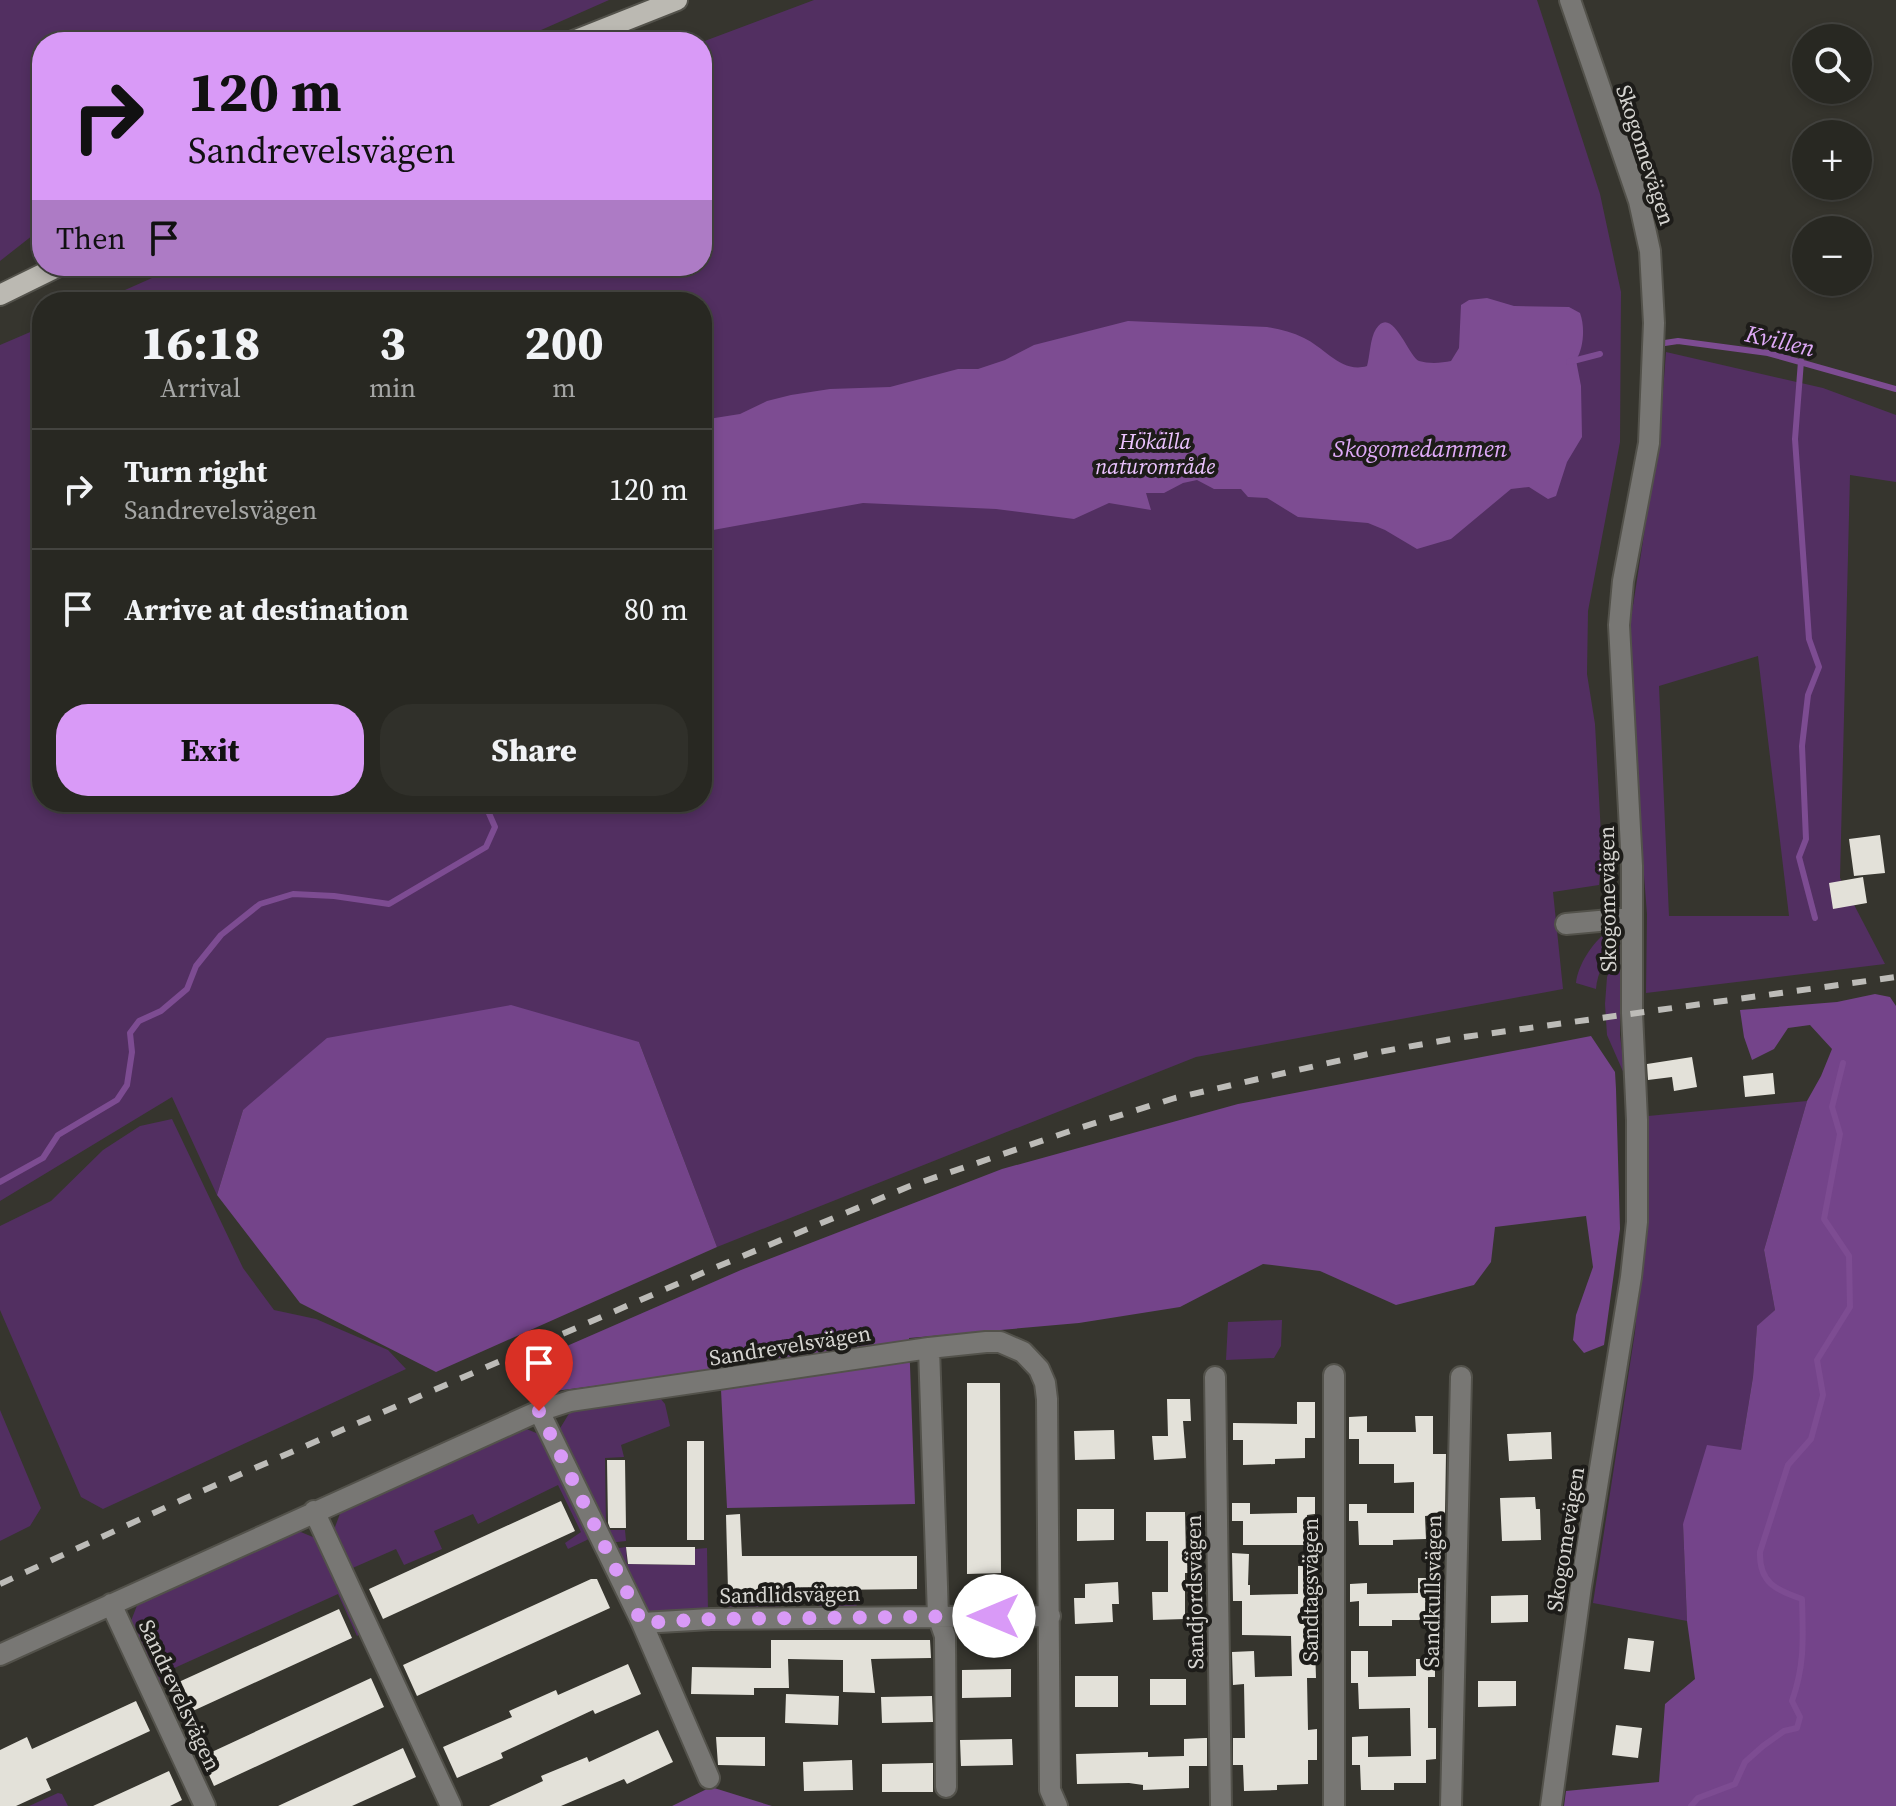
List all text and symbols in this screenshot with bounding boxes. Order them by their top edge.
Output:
map controls [1792,24,1872,296]
button: search [1792,24,1872,104]
text: 120 m [188,53,342,130]
icon: right [56,64,160,168]
street label: Skogomevägen [1609,81,1683,229]
button: + [1792,120,1872,200]
text: Sandrevelsvägen [188,126,456,175]
icon: arrive [142,216,186,260]
button: − [1792,216,1872,296]
text: Then [56,218,126,259]
text: 16:18 [140,309,261,375]
text: 3 [379,309,406,375]
text: 200 [524,309,604,375]
water label: Kvillen [1741,316,1818,365]
text: Arrival [160,370,241,406]
text: min [369,370,416,406]
text: m [552,370,576,406]
park label: Hökälla naturområde [1095,426,1215,481]
water label: Skogomedammen [1333,432,1508,465]
text: Turn right [124,451,267,492]
icon: right [56,467,100,511]
text: 120 m [609,469,688,510]
text: Sandrevelsvägen [124,492,317,528]
icon: arrive [56,587,100,631]
text: Arrive at destination [124,589,409,630]
text: 80 m [624,589,688,630]
button: Exit [56,704,364,796]
button: Share [380,704,688,796]
street label: Skogomevägen [1591,826,1623,972]
street label: Sandrevelsvägen [707,1317,873,1373]
pin [505,1329,573,1411]
icon: arrive [517,1341,561,1385]
street label: Skogomevägen [1539,1464,1591,1614]
street label: Sandjordsvägen [1178,1514,1210,1670]
street label: Sandkullsvägen [1416,1514,1448,1668]
street label: Sandtagsvägen [1295,1518,1325,1662]
position arrow [952,1574,1036,1658]
street label: Sandlidsvägen [719,1578,861,1610]
street label: Sandrevelsvägen [132,1615,228,1775]

